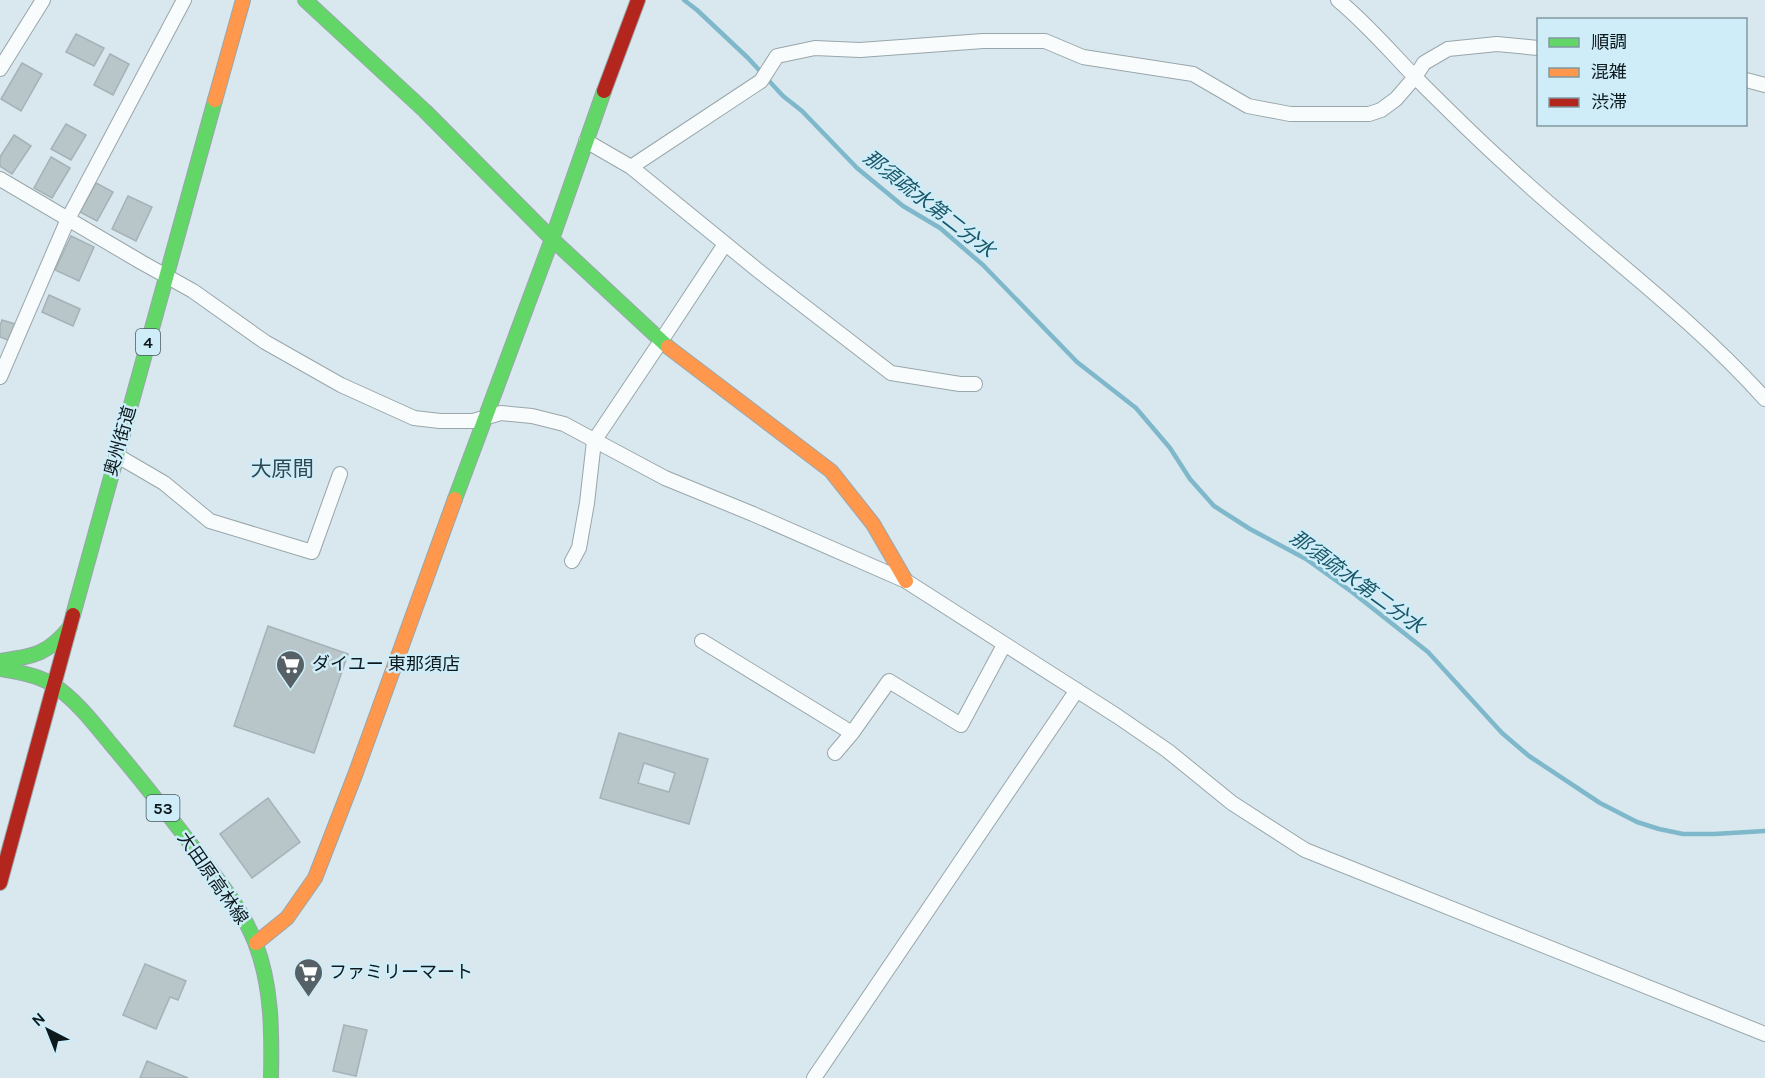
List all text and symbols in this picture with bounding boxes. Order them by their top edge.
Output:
legend [1537,18,1747,126]
text: 順調 [1591,31,1627,53]
text: 混雑 [1591,61,1627,83]
text: 渋滞 [1591,91,1627,113]
water label: 那須疏水第二分水 [859,146,1001,264]
road number: 4 [136,329,160,355]
street label: 奥州街道 [100,403,140,479]
district label: 大原間 [251,457,314,481]
water label: 那須疏水第二分水 [1286,526,1430,640]
supermarket icon: ダイユー 東那須店 [275,648,307,690]
place label: ダイユー 東那須店 [312,653,460,675]
road number: 53 [146,795,180,821]
street label: 大田原高林線 [173,827,253,929]
supermarket icon: ファミリーマート [292,956,324,998]
place label: ファミリーマート [329,961,473,983]
north arrow [18,1000,78,1060]
text: N [28,1008,49,1030]

